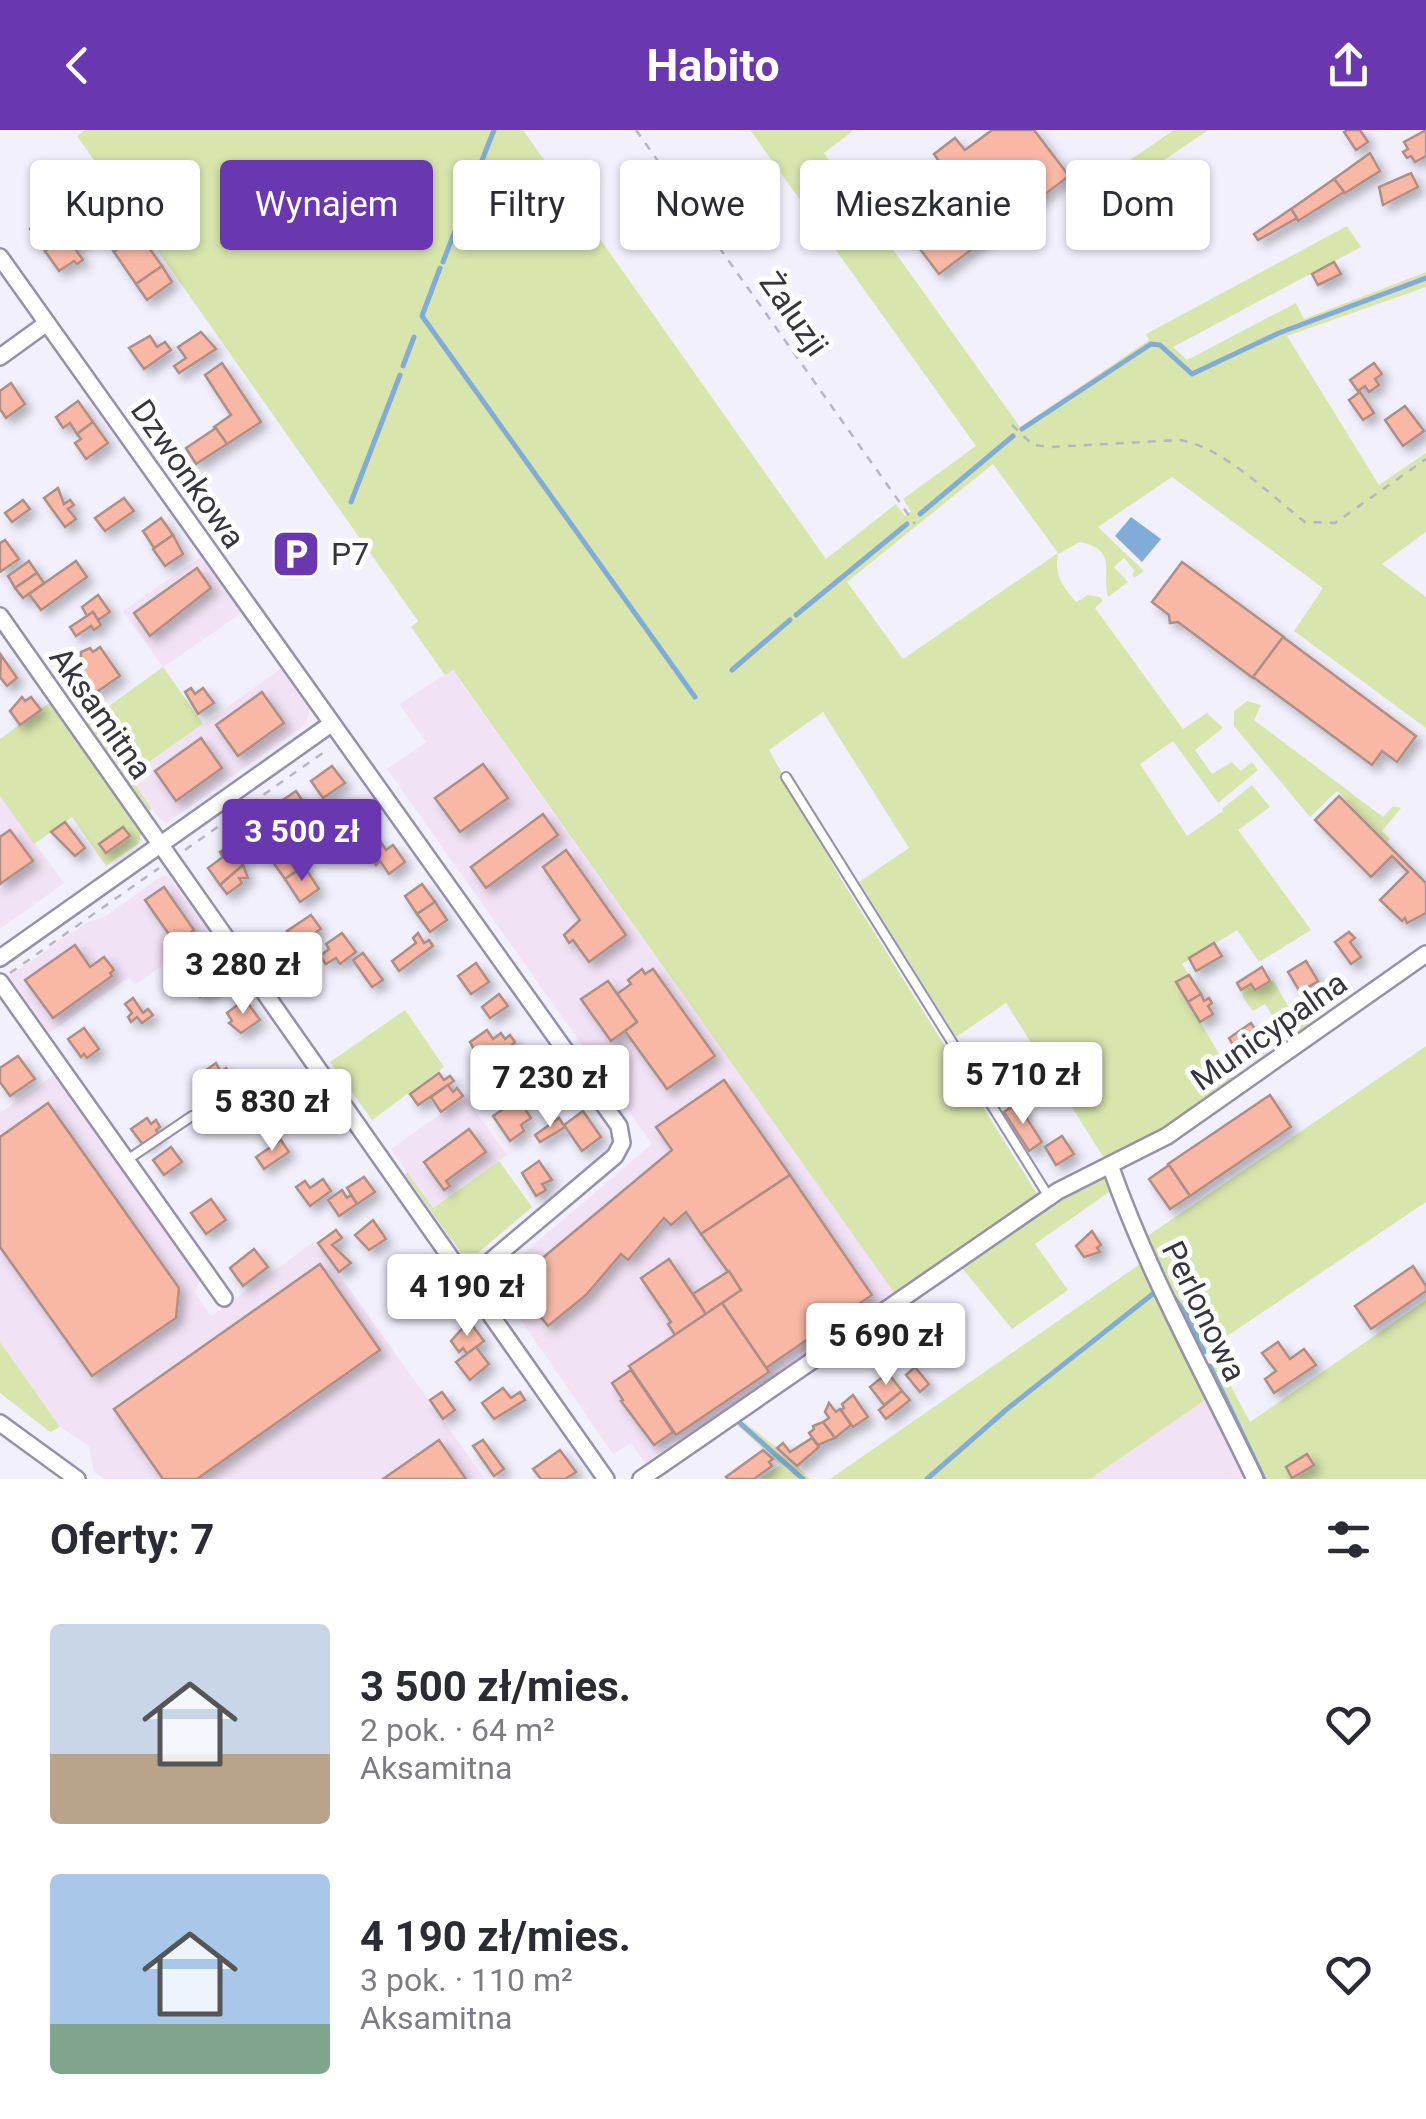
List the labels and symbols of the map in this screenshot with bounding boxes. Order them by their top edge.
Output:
street label: Żaluzji [752,265,836,363]
street label: Dzwonkowa [123,392,253,556]
parking icon: P7 [270,528,322,580]
place label: P7 [331,535,369,573]
street label: Aksamitna [42,640,160,786]
pin: 3 500 zł [199,799,405,884]
pin: 3 280 zł [140,932,346,1017]
street label: Municypalna [1184,963,1354,1099]
pin: 5 710 zł [920,1042,1126,1127]
pin: 7 230 zł [447,1045,653,1130]
pin: 5 830 zł [169,1069,375,1154]
street label: Perlonowa [1154,1235,1254,1387]
pin: 4 190 zł [364,1254,570,1339]
pin: 5 690 zł [783,1303,989,1388]

